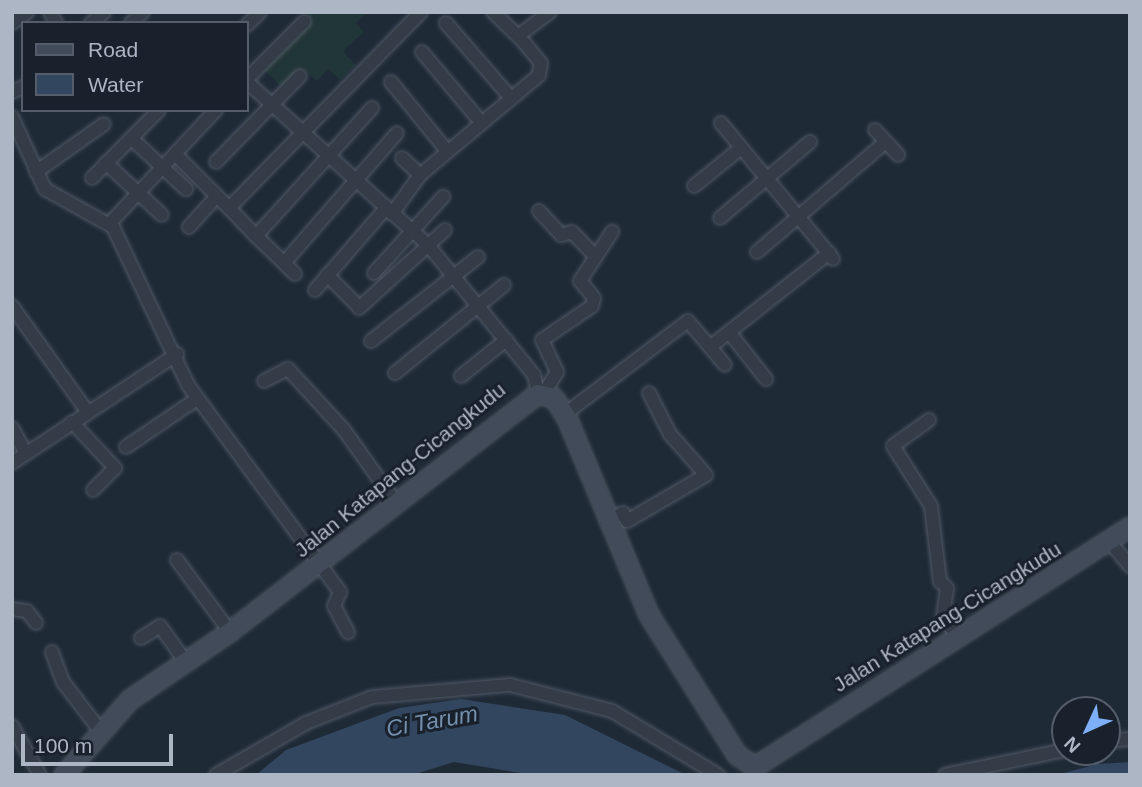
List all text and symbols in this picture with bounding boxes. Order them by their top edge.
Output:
legend [21,21,248,112]
text: Road [88,38,138,61]
text: Water [88,73,143,96]
street label: Jalan Katapang-Cicangkudu [290,377,510,563]
street label: Jalan Katapang-Cicangkudu [828,536,1066,698]
north arrow [1051,696,1121,766]
water label: Ci Tarum [384,699,480,743]
scale bar [24,720,177,764]
text: N [1060,733,1084,757]
text: 100 m [34,734,92,757]

